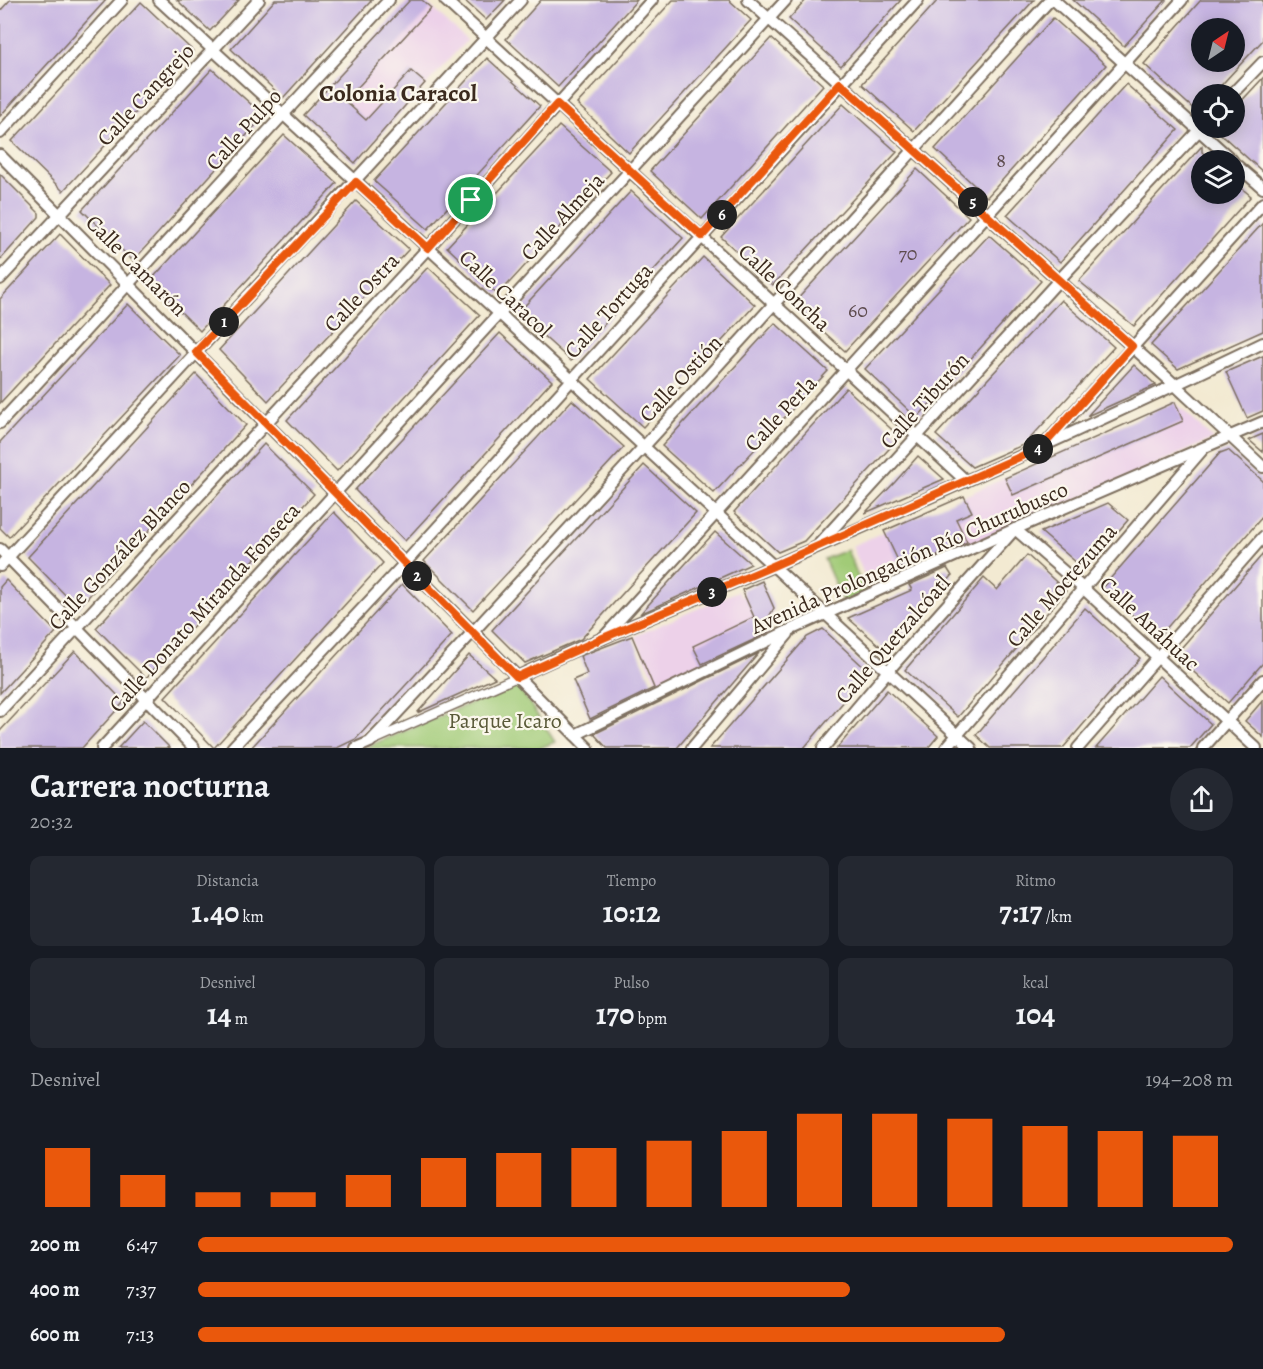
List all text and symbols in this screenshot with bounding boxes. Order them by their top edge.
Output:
north arrow [1191,18,1245,72]
map controls [1191,18,1245,204]
street label: Calle Cangrejo [90,37,201,153]
district label: Colonia Caracol [319,77,478,109]
street label: Calle Pulpo [199,82,289,177]
button: locate [1191,84,1245,138]
house number: 8 [996,147,1006,174]
button: layers [1191,150,1245,204]
street label: Calle Almeja [514,165,612,267]
pin [445,174,496,225]
icon: arrive [454,183,487,216]
pin: 5 [958,187,988,217]
text: 5 [970,191,976,213]
pin: 6 [707,200,737,230]
text: 6 [718,204,726,226]
street label: Calle Camarón [79,208,194,323]
street label: Calle Concha [731,237,838,339]
house number: 70 [898,240,918,267]
street label: Calle Caracol [452,243,558,345]
street label: Calle Ostra [317,246,407,339]
street label: Calle Tortuga [558,256,660,365]
house number: 60 [848,297,868,324]
pin: 1 [209,307,239,337]
text: 1 [221,311,227,333]
street label: Calle Ostión [632,328,729,429]
street label: Calle Tiburón [873,346,976,456]
street label: Calle Perla [738,369,824,458]
pin: 4 [1023,434,1053,464]
text: 4 [1034,438,1042,460]
street label: Calle González Blanco [42,472,198,637]
street label: Avenida Prolongación Río Churubusco [745,474,1073,642]
street label: Calle Donato Miranda Fonseca [102,496,308,719]
street label: Calle Moctezuma [1000,517,1124,654]
pin: 2 [402,561,432,591]
text: 2 [413,565,421,587]
street label: Calle Quetzalcóatl [828,569,957,711]
street label: Calle Anáhuac [1093,569,1206,678]
pin: 3 [697,577,727,607]
text: 3 [709,581,715,603]
park label: Parque Icaro [448,706,562,736]
text: Carrera nocturna [30,763,270,808]
button: share [1170,768,1233,831]
text: 20:32 [30,808,73,835]
text: Distancia [196,870,259,892]
text: Tiempo [607,870,656,892]
text: Ritmo [1015,870,1056,892]
text: 1.40 [191,892,239,932]
text: 10:12 [602,892,661,932]
text: 7:17 [999,892,1042,932]
text: km [239,906,264,928]
text: /km [1042,906,1072,928]
text: Desnivel [199,972,256,994]
text: Pulso [614,972,649,994]
text: kcal [1023,972,1048,994]
text: 14 [207,994,232,1034]
text: 170 [596,994,634,1034]
text: 104 [1016,994,1055,1034]
text: m [232,1008,248,1030]
text: bpm [634,1008,667,1030]
text: Desnivel [30,1066,100,1093]
text: 194–208 m [1145,1066,1233,1093]
text: 200 m [30,1231,80,1258]
text: 6:47 [126,1231,157,1258]
text: 400 m [30,1276,80,1303]
text: 7:37 [126,1276,156,1303]
text: 600 m [30,1321,80,1348]
text: 7:13 [126,1321,154,1348]

